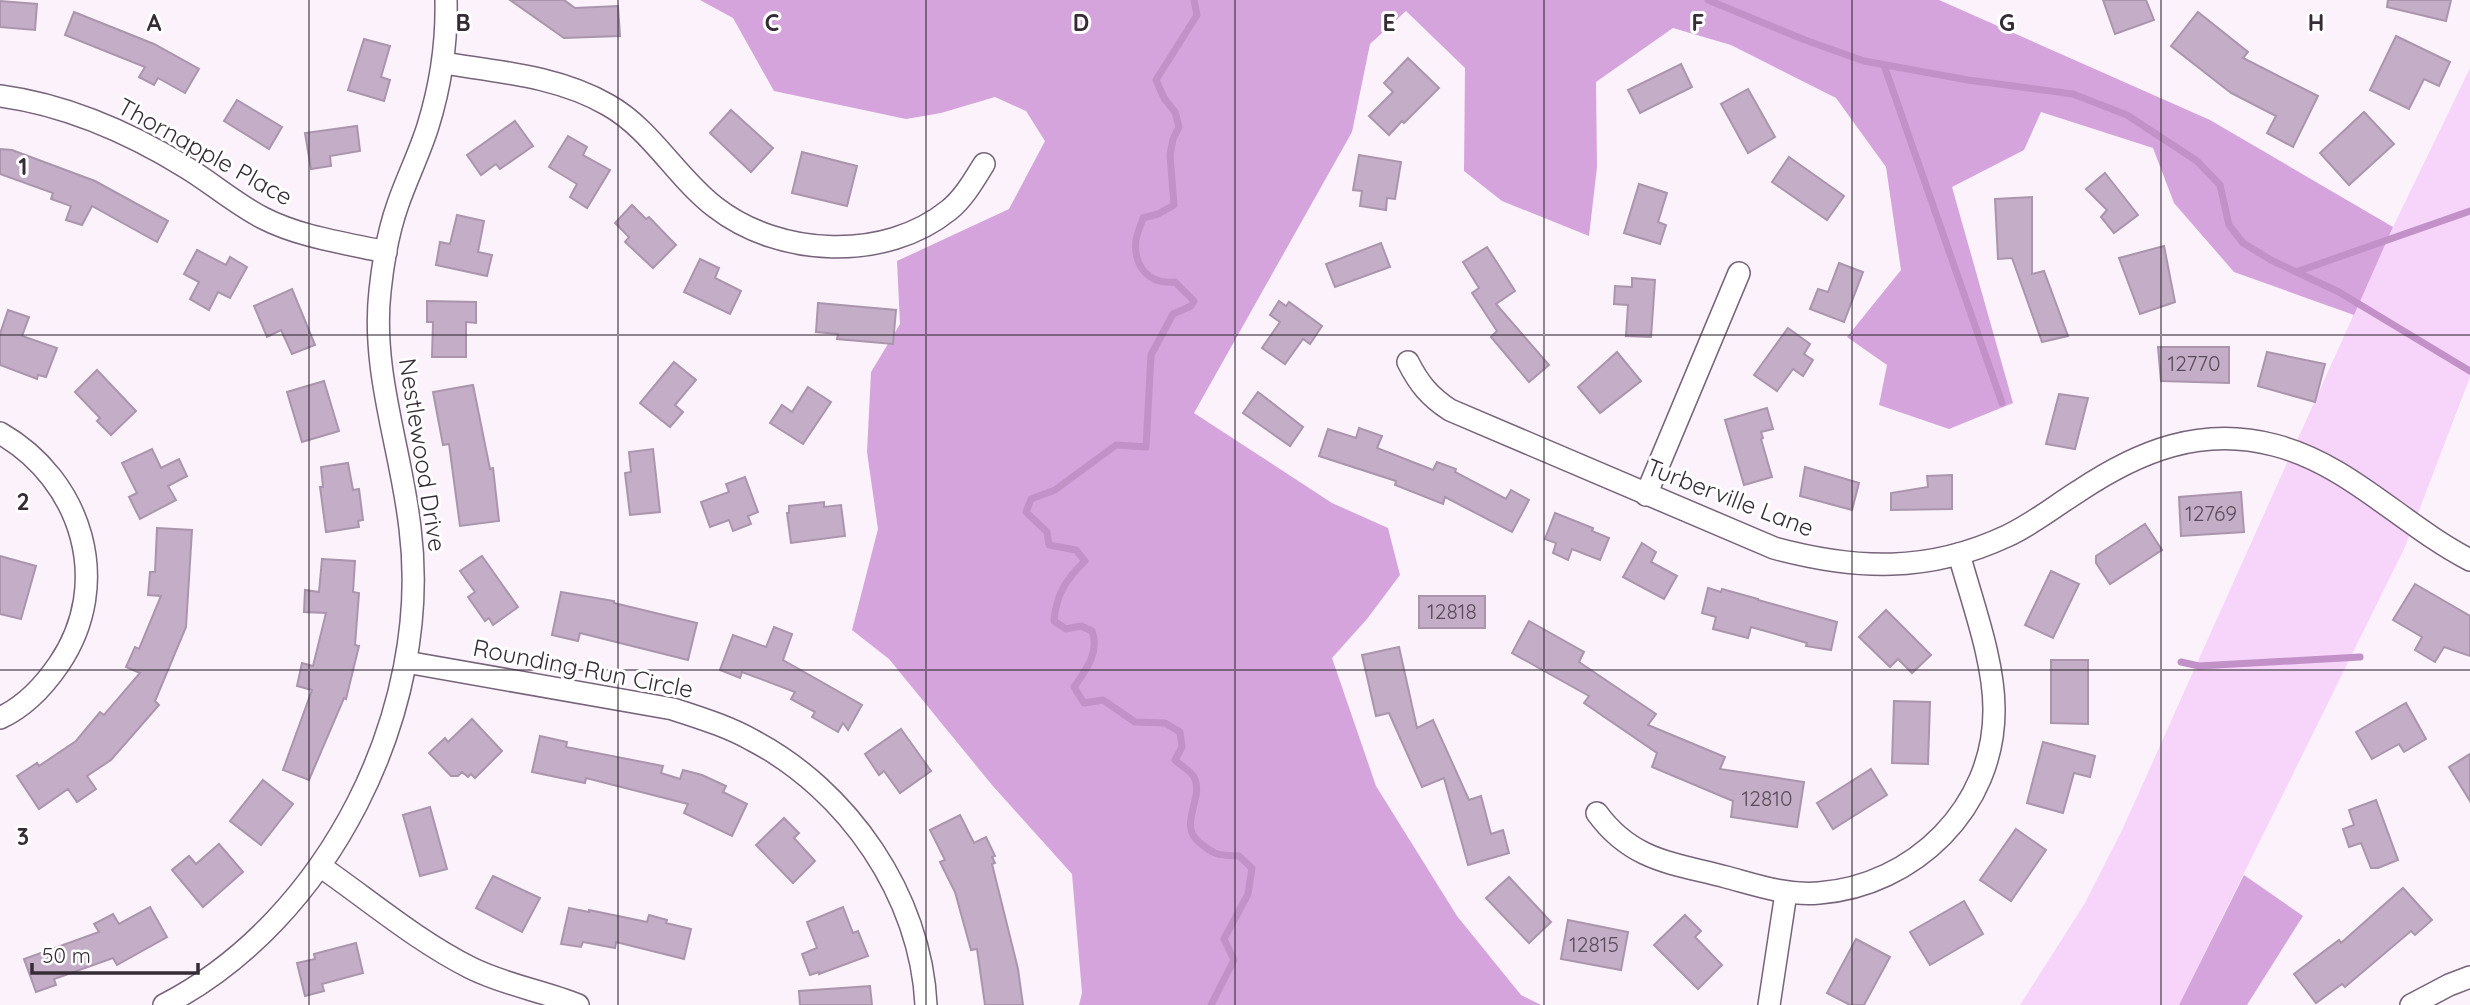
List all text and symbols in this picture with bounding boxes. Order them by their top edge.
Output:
text: A [147,8,162,37]
text: B [455,8,471,37]
text: C [765,8,779,37]
text: D [1073,8,1089,37]
text: E [1382,8,1396,37]
text: F [1692,8,1704,37]
text: G [1999,8,2015,37]
text: H [2308,8,2324,37]
street label: Thornapple Place [113,91,298,212]
text: 1 [19,152,27,181]
house number: 12770 [2167,350,2221,376]
street label: Nestlewood Drive [393,356,453,554]
street label: Turberville Lane [1643,451,1818,543]
text: 2 [16,487,30,516]
house number: 12769 [2185,500,2237,526]
house number: 12818 [1427,598,1477,624]
street label: Rounding Run Circle [470,632,696,704]
house number: 12810 [1741,785,1793,811]
text: 3 [17,822,29,851]
house number: 12815 [1569,931,1619,957]
scale bar [32,932,198,976]
text: 50 m [42,942,91,968]

